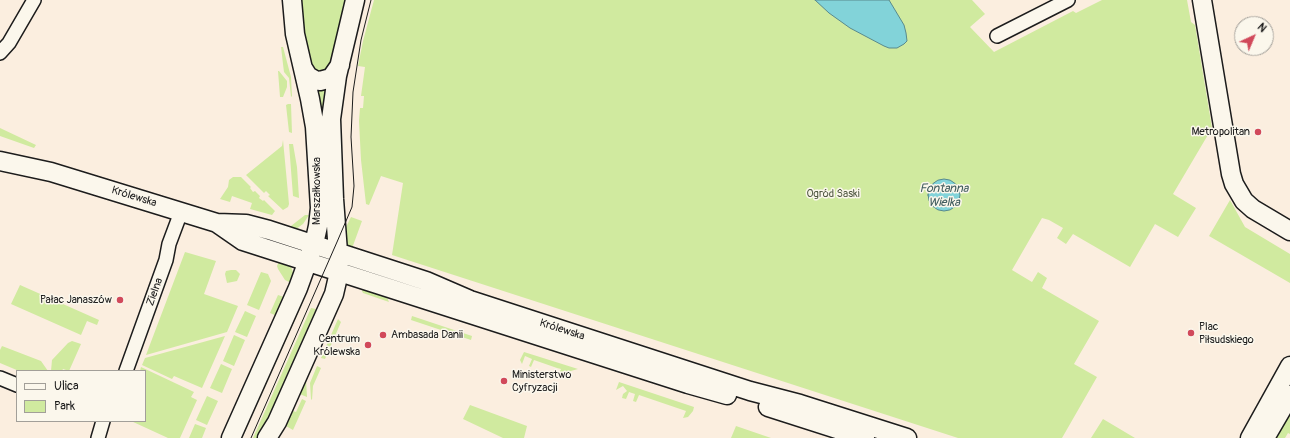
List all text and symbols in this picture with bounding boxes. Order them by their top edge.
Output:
north arrow [1234,16,1274,56]
text: N [1255,20,1269,35]
place label: Metropolitan [1191,125,1250,139]
marker: Metropolitan [1253,127,1263,137]
street label: Marszałkowska [310,157,324,225]
water label: Fontanna Wielka [920,182,968,210]
street label: Królewska [110,184,158,210]
park label: Ogród Saski [806,187,860,201]
street label: Zielna [144,276,166,308]
place label: Pałac Janaszów [40,293,112,307]
marker: Pałac Janaszów [115,295,125,305]
street label: Królewska [538,317,586,343]
place label: Plac Piłsudskiego [1199,320,1254,346]
place label: Ambasada Danii [391,328,463,342]
marker: Plac Piłsudskiego [1186,328,1196,338]
marker: Ambasada Danii [378,330,388,340]
place label: Centrum Królewska [313,332,360,358]
marker: Centrum Królewska [363,340,373,350]
place label: Ministerstwo Cyfryzacji [512,368,571,394]
legend [16,370,146,422]
marker: Ministerstwo Cyfryzacji [499,376,509,386]
text: Ulica [54,379,79,394]
text: Park [54,399,75,414]

